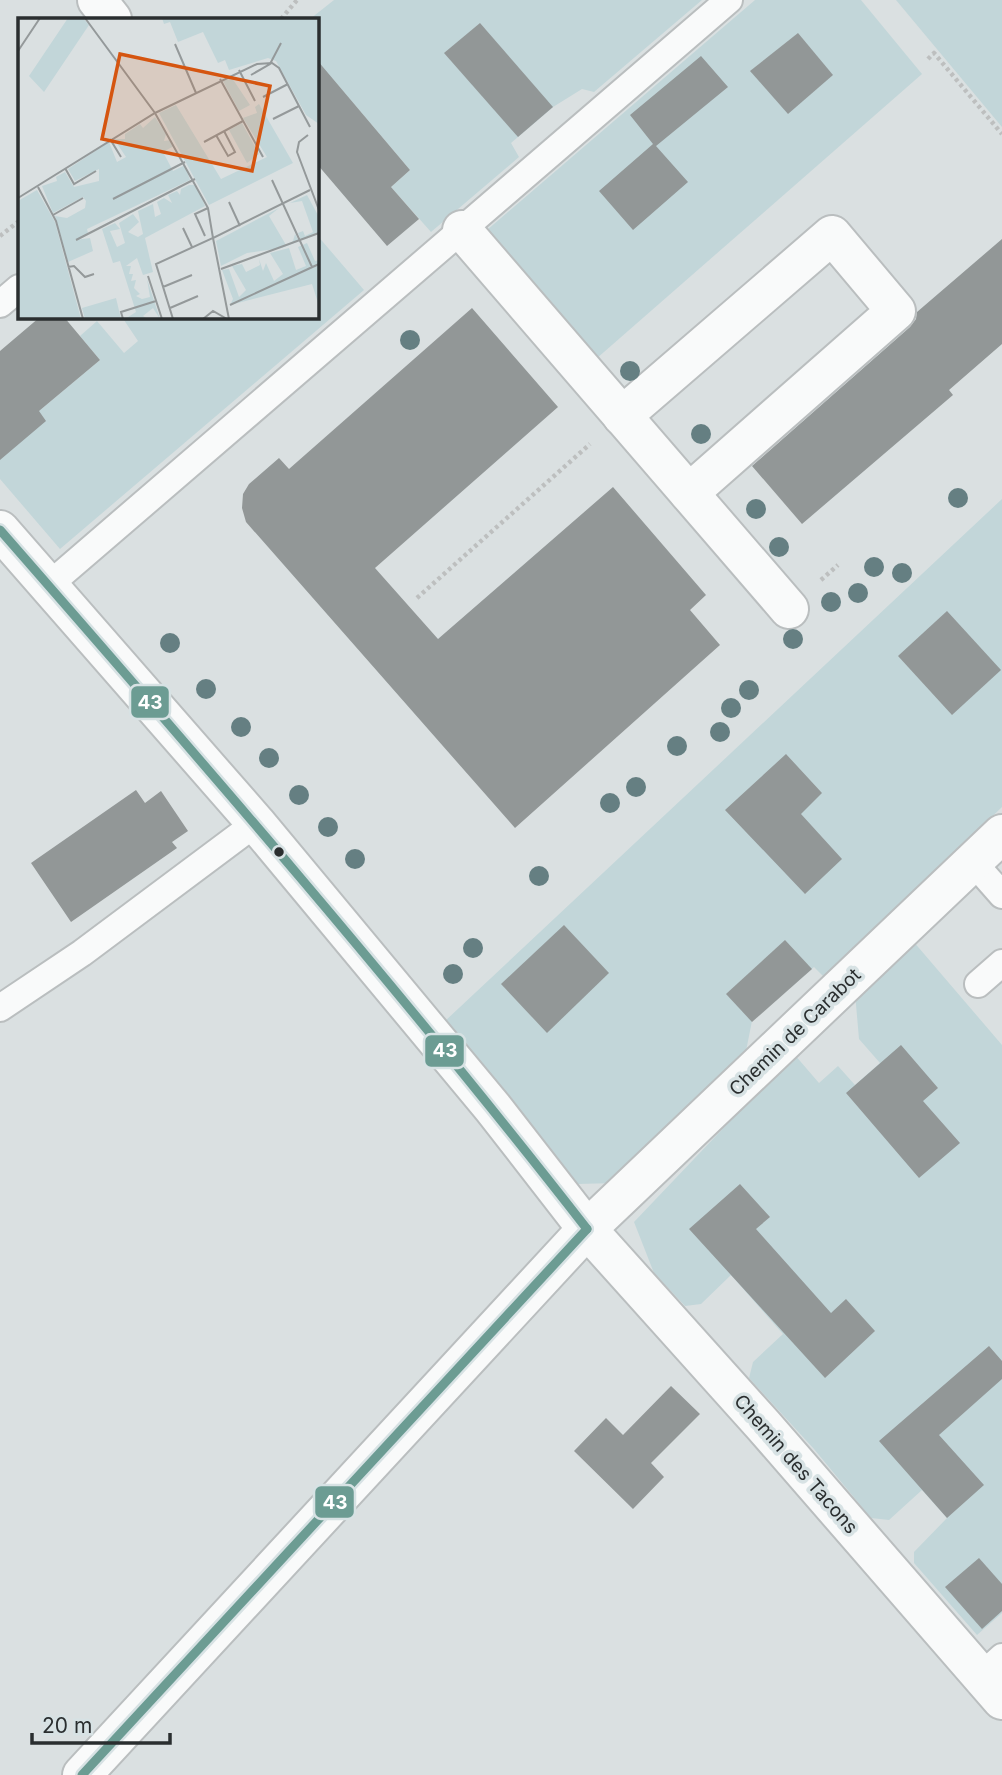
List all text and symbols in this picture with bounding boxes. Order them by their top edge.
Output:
inset map [18,18,318,318]
line badge: 43 [130,685,170,719]
text: 43 [137,691,163,714]
unlabelled marker [272,845,286,859]
street label: Chemin de Carabot [725,963,865,1101]
line badge: 43 [424,1034,465,1068]
text: 43 [432,1039,458,1062]
street label: Chemin des Tacons [729,1390,863,1538]
line badge: 43 [314,1485,355,1519]
text: 43 [322,1491,348,1514]
scale bar [32,1702,170,1746]
text: 20 m [42,1713,92,1738]

